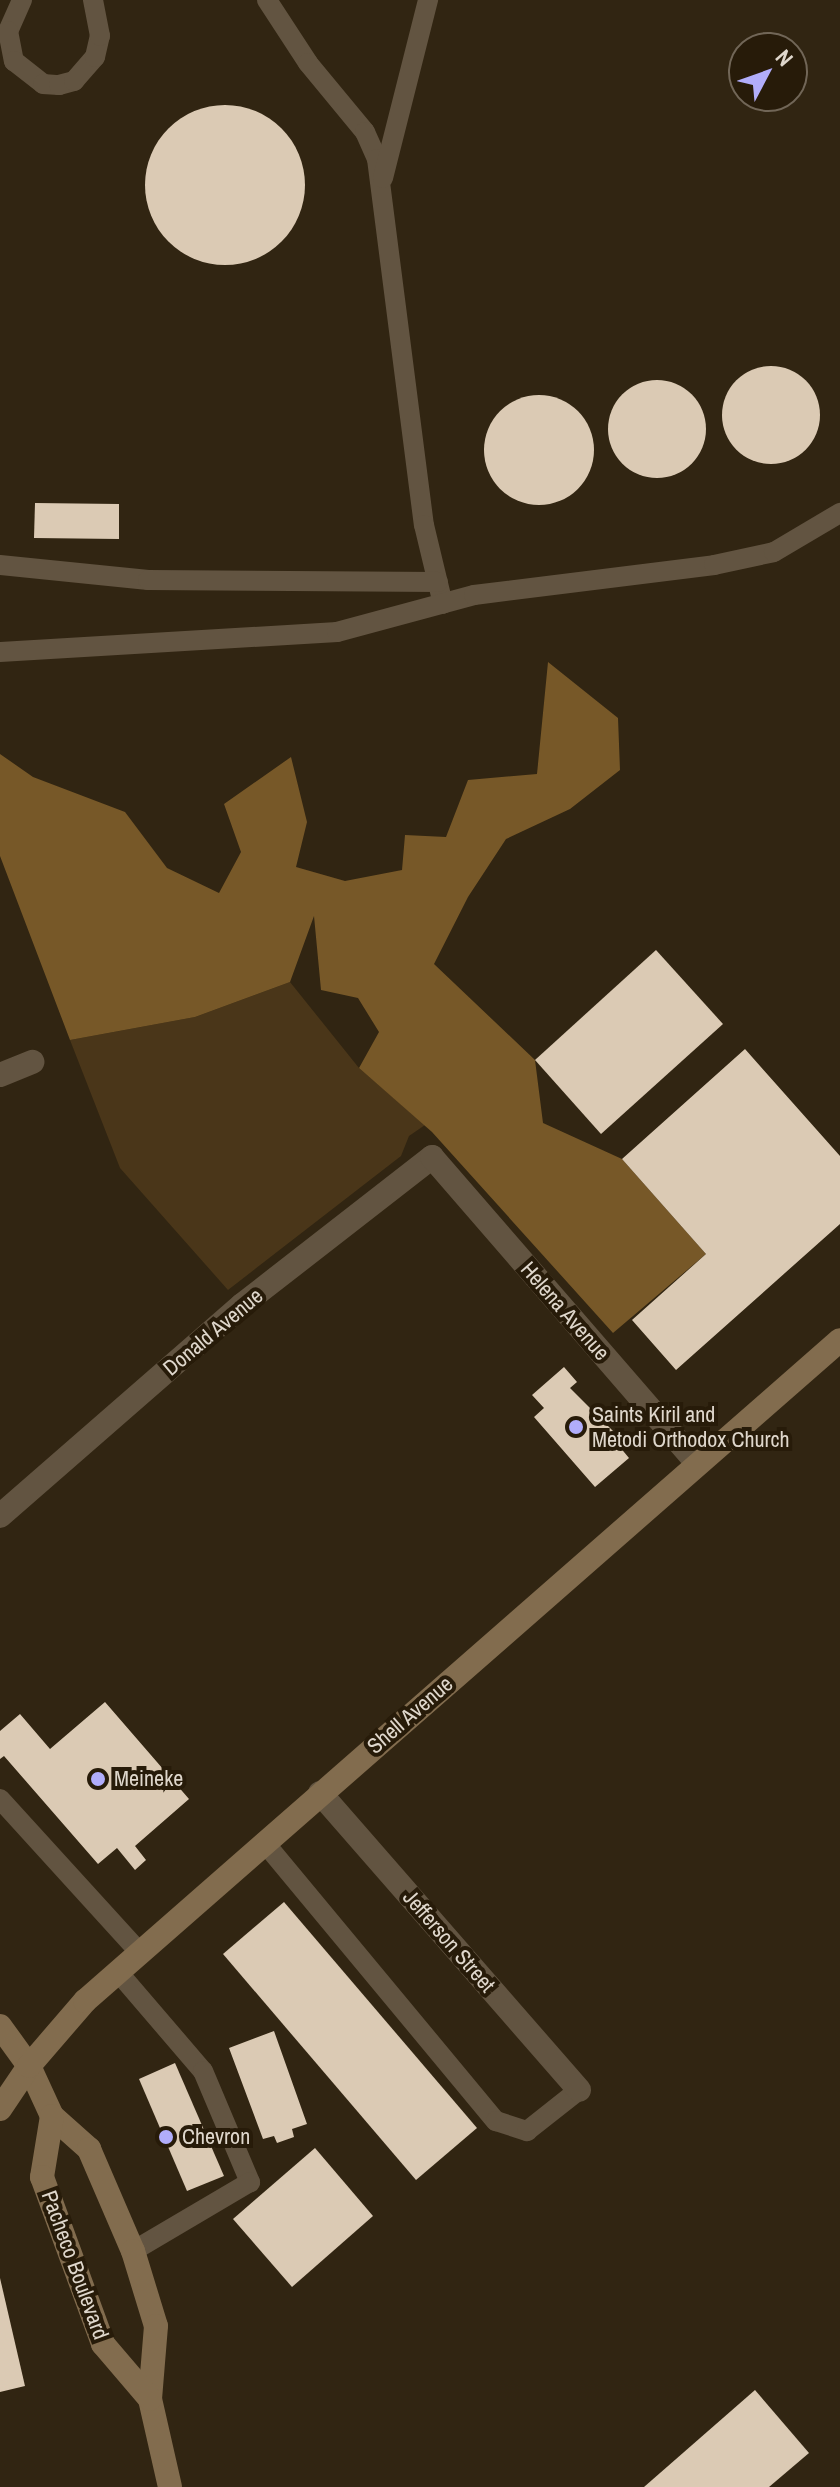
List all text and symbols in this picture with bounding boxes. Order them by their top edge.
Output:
north arrow [728,32,808,112]
text: N [769,43,800,72]
street label: Helena Avenue [515,1256,615,1366]
street label: Donald Avenue [157,1282,269,1382]
place label: Saints Kiril and Metodi Orthodox Church [592,1401,790,1452]
marker: Saints Kiril and Metodi Orthodox Church [567,1418,585,1436]
street label: Shell Avenue [361,1670,459,1760]
place label: Meineke [114,1766,183,1792]
marker: Meineke [89,1770,107,1788]
street label: Jefferson Street [397,1884,501,1998]
place label: Chevron [182,2124,250,2150]
marker: Chevron [157,2128,175,2146]
street label: Pacheco Boulevard [36,2187,114,2343]

